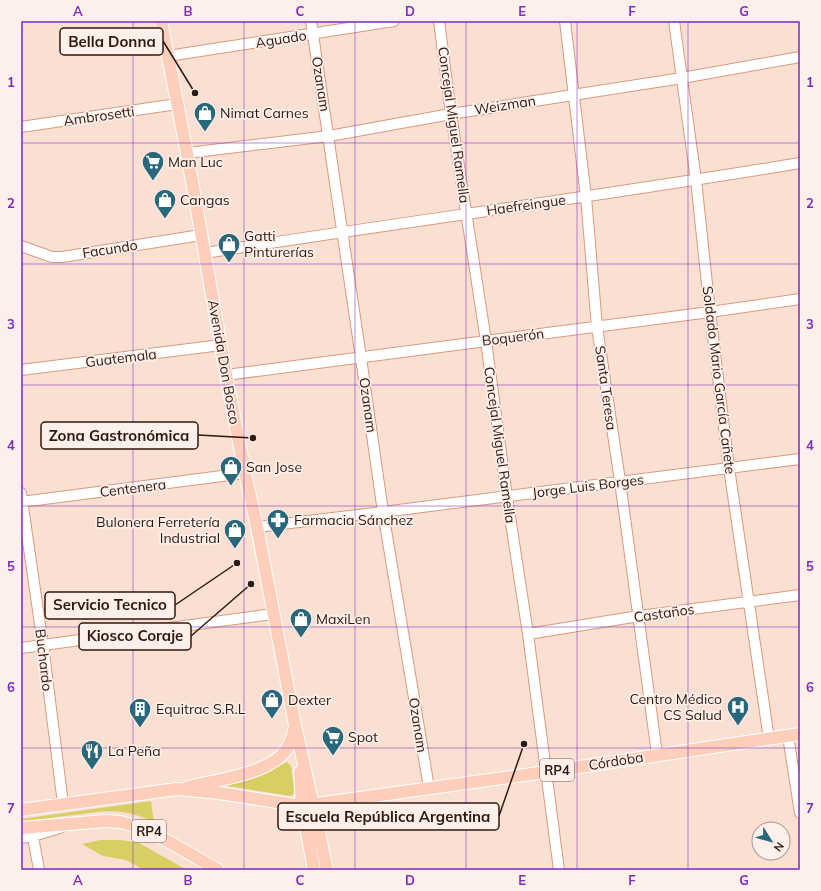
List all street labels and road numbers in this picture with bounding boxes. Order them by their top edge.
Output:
street label: Aguado [254,26,308,52]
street label: Concejal Miguel Ramella [434,46,474,204]
street label: Ozanam [308,55,334,113]
street label: Weizman [473,91,537,119]
street label: Ambrosetti [62,102,136,130]
street label: Haefreingue [485,191,567,219]
street label: Facundo [81,236,139,262]
street label: Soldado Mario García Cañete [699,285,739,475]
street label: Avenida Don Bosco [204,298,244,426]
street label: Boquerón [481,324,545,350]
street label: Guatemala [84,345,158,371]
street label: Santa Teresa [591,345,621,431]
street label: Concejal Miguel Ramella [480,366,520,524]
street label: Ozanam [355,376,381,434]
street label: Jorge Luis Borges [531,470,645,502]
street label: Centenera [99,475,167,501]
street label: Castaños [633,600,696,626]
street label: Buchardo [31,628,57,692]
street label: Ozanam [405,696,431,754]
street label: Córdoba [587,748,645,774]
road number: RP4 [540,759,574,781]
road number: RP4 [132,820,166,842]

